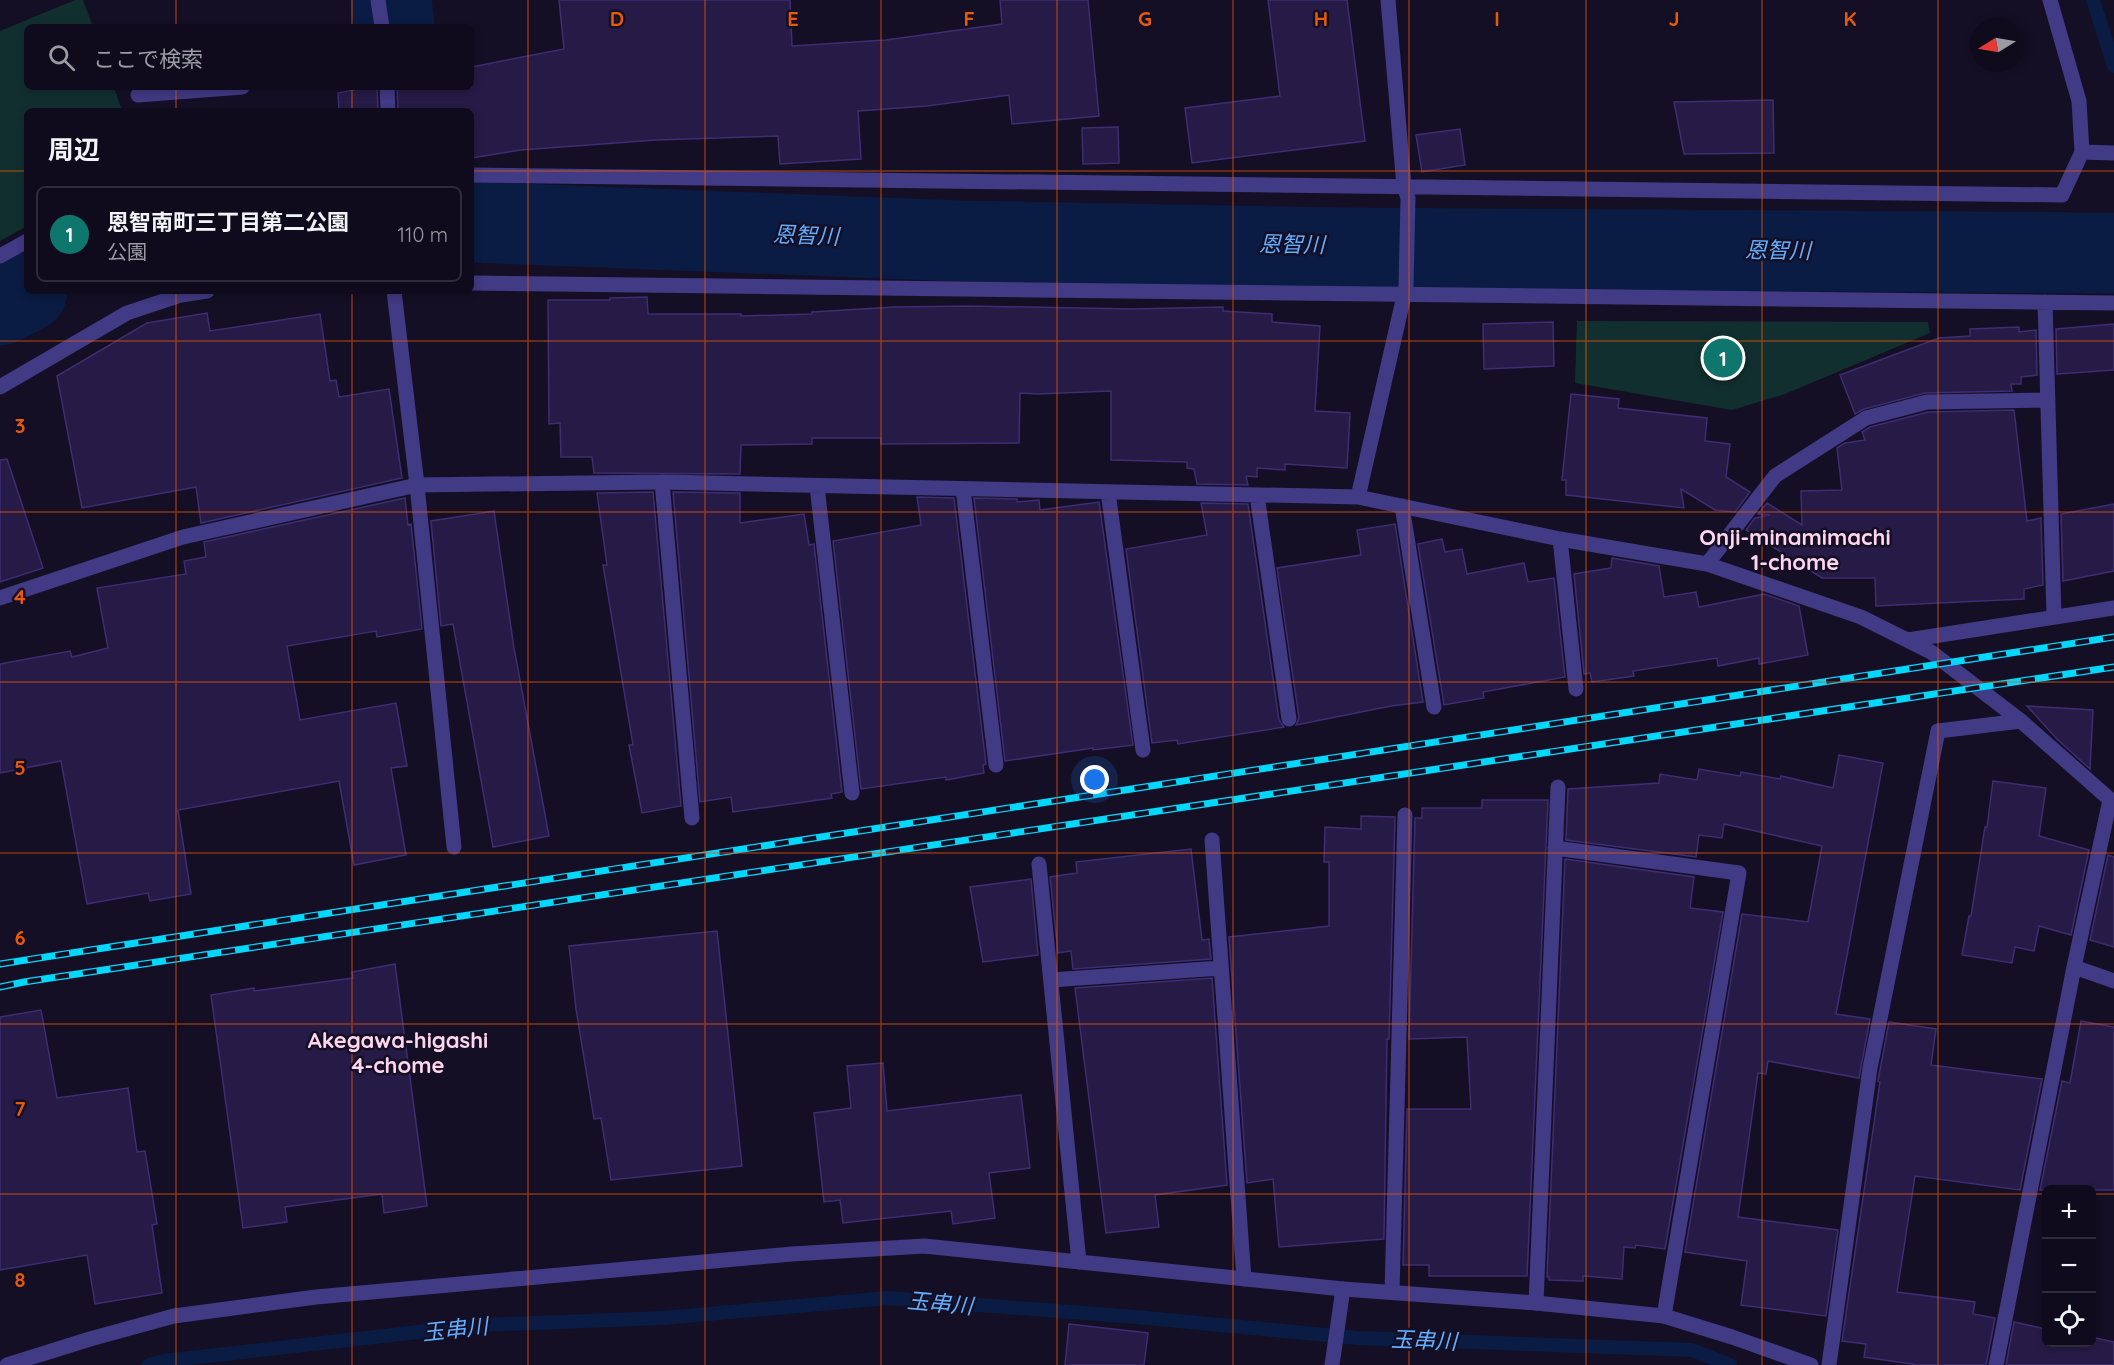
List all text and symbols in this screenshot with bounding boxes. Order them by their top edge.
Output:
text: D [610,6,624,31]
text: E [787,6,799,31]
text: F [963,6,975,31]
text: G [1138,6,1152,31]
text: H [1314,6,1328,31]
text: I [1494,6,1500,31]
text: J [1668,6,1680,31]
text: K [1843,6,1857,31]
north arrow [1970,18,2024,72]
search box [24,24,474,90]
icon: search [45,41,78,74]
text: ここで検索 [93,45,203,73]
text: 周辺 [48,133,100,166]
text: 恩智南町三丁目第二公園 [107,208,349,236]
water label: 恩智川 [773,220,841,250]
text: 1 [66,222,73,247]
text: 110 m [398,222,448,247]
water label: 恩智川 [1259,229,1327,259]
water label: 恩智川 [1745,235,1813,265]
text: 公園 [107,239,147,264]
pin: 1 [1704,336,1742,380]
text: 3 [15,413,25,438]
district label: Onji-minamimachi 1-chome [1699,523,1891,576]
text: 4 [14,584,26,609]
text: 5 [14,755,26,780]
your location [1080,765,1109,794]
text: 6 [14,925,26,950]
district label: Akegawa-higashi 4-chome [308,1026,488,1079]
text: 7 [15,1096,26,1121]
map controls [2042,1185,2096,1347]
button: + [2042,1185,2096,1239]
button: − [2042,1239,2096,1293]
text: 8 [15,1267,26,1292]
water label: 玉串川 [906,1286,976,1320]
button: locate [2042,1293,2096,1347]
water label: 玉串川 [421,1311,491,1346]
water label: 玉串川 [1391,1325,1459,1355]

